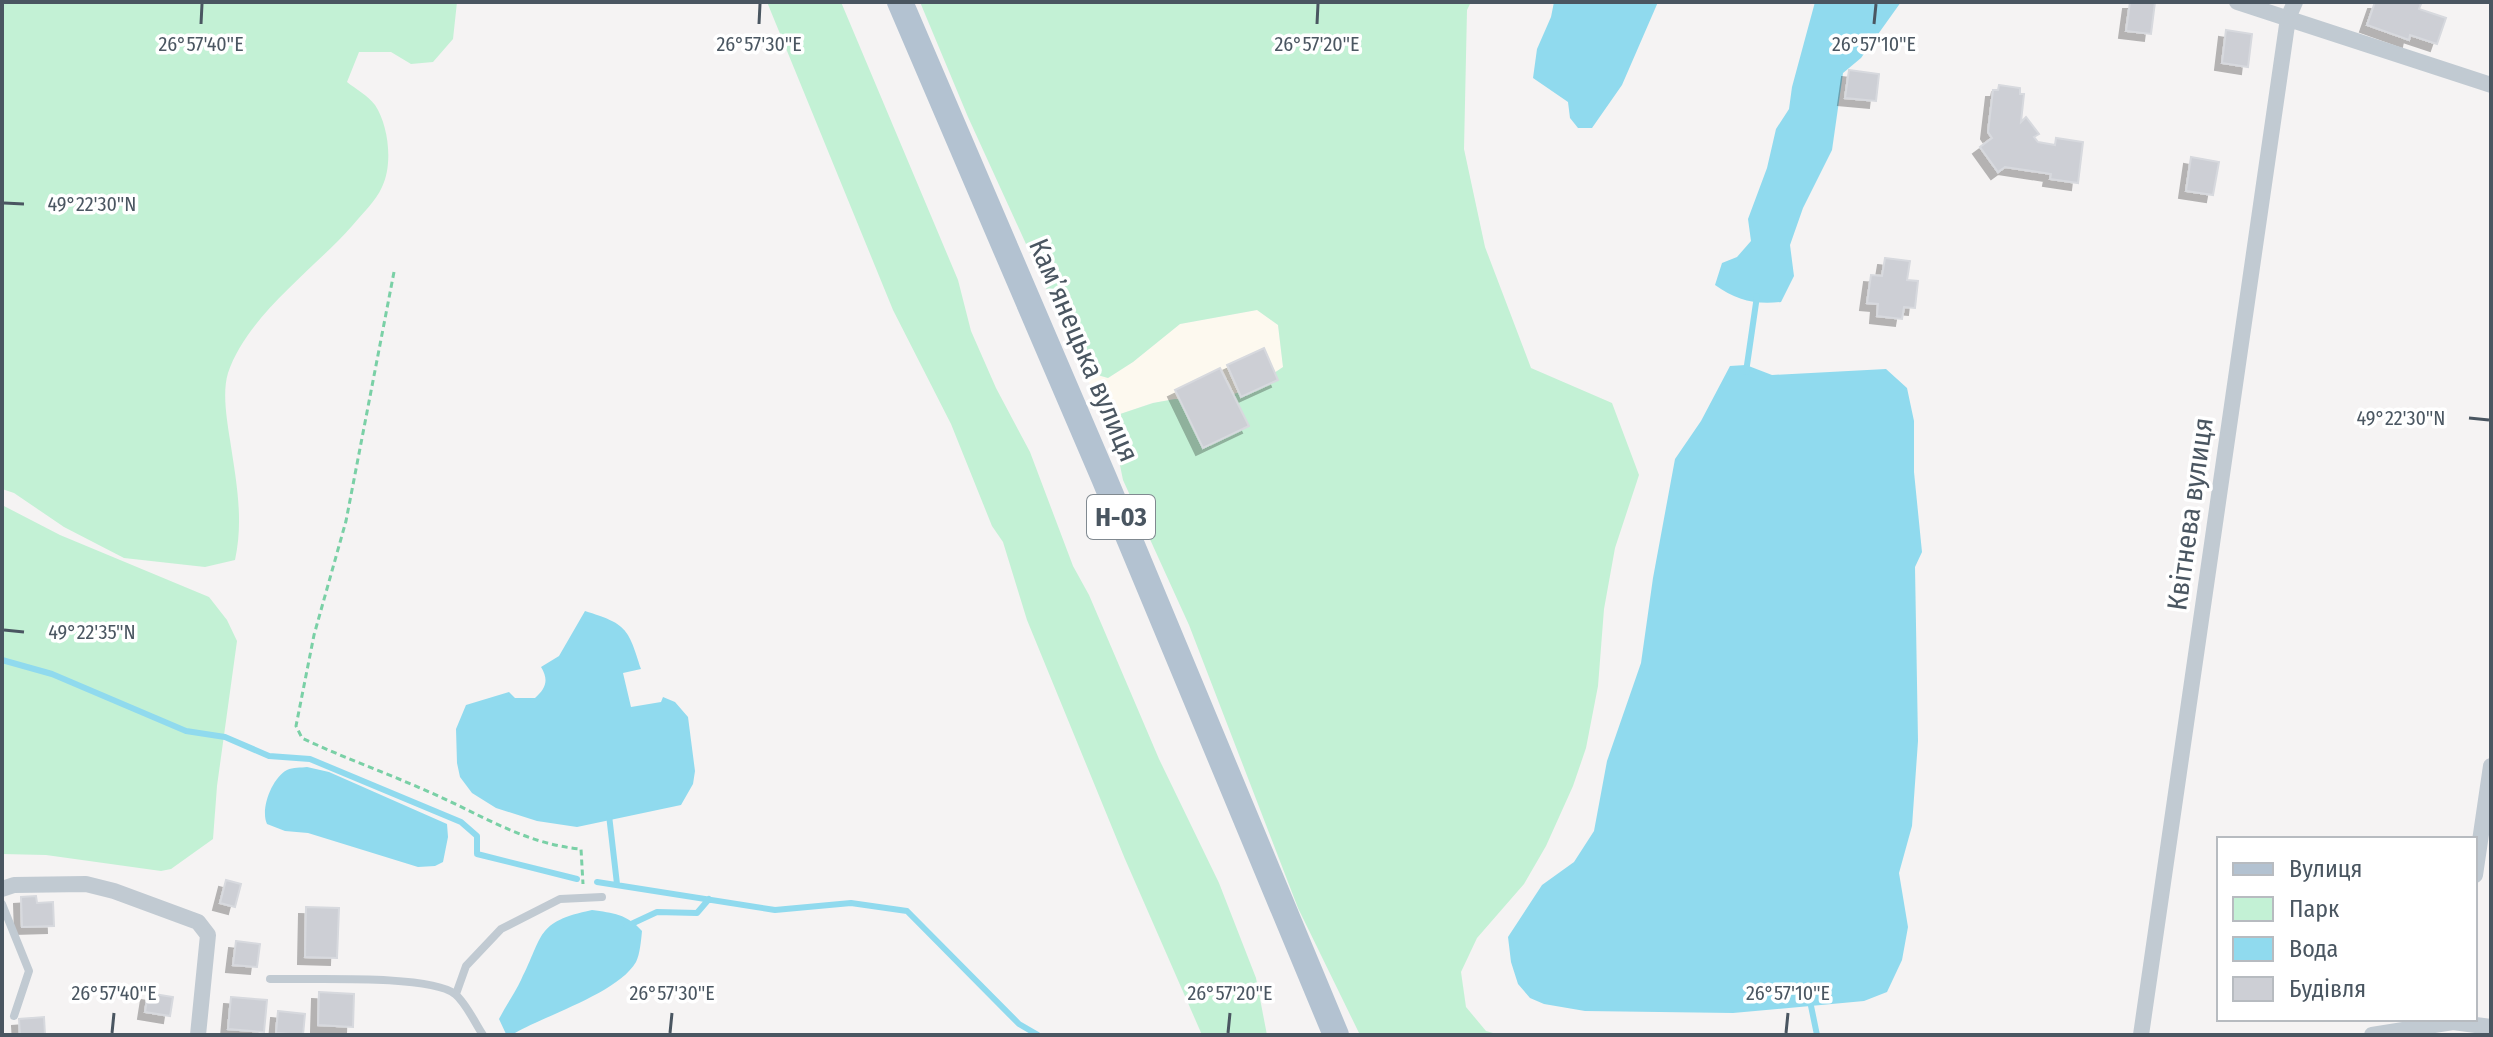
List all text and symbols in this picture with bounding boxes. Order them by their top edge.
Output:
text: 26°57'40"E [158,32,244,56]
text: 26°57'30"E [716,32,802,56]
text: 26°57'20"E [1275,32,1359,56]
text: 26°57'10"E [1832,32,1916,56]
text: 49°22'30"N [47,192,137,216]
street label: Камʼянецька вулиця [1022,234,1146,466]
text: 49°22'30"N [2356,406,2446,430]
street label: Квітнева вулиця [2160,415,2220,613]
road number: Н-03 [1087,495,1155,539]
text: 49°22'35"N [48,620,136,644]
legend [2217,837,2477,1021]
text: Вулиця [2289,855,2362,883]
text: Парк [2289,895,2340,923]
text: Вода [2289,935,2338,963]
text: Будівля [2289,975,2366,1003]
text: 26°57'40"E [71,981,157,1005]
text: 26°57'30"E [629,981,715,1005]
text: 26°57'20"E [1188,981,1272,1005]
text: 26°57'10"E [1746,981,1830,1005]

